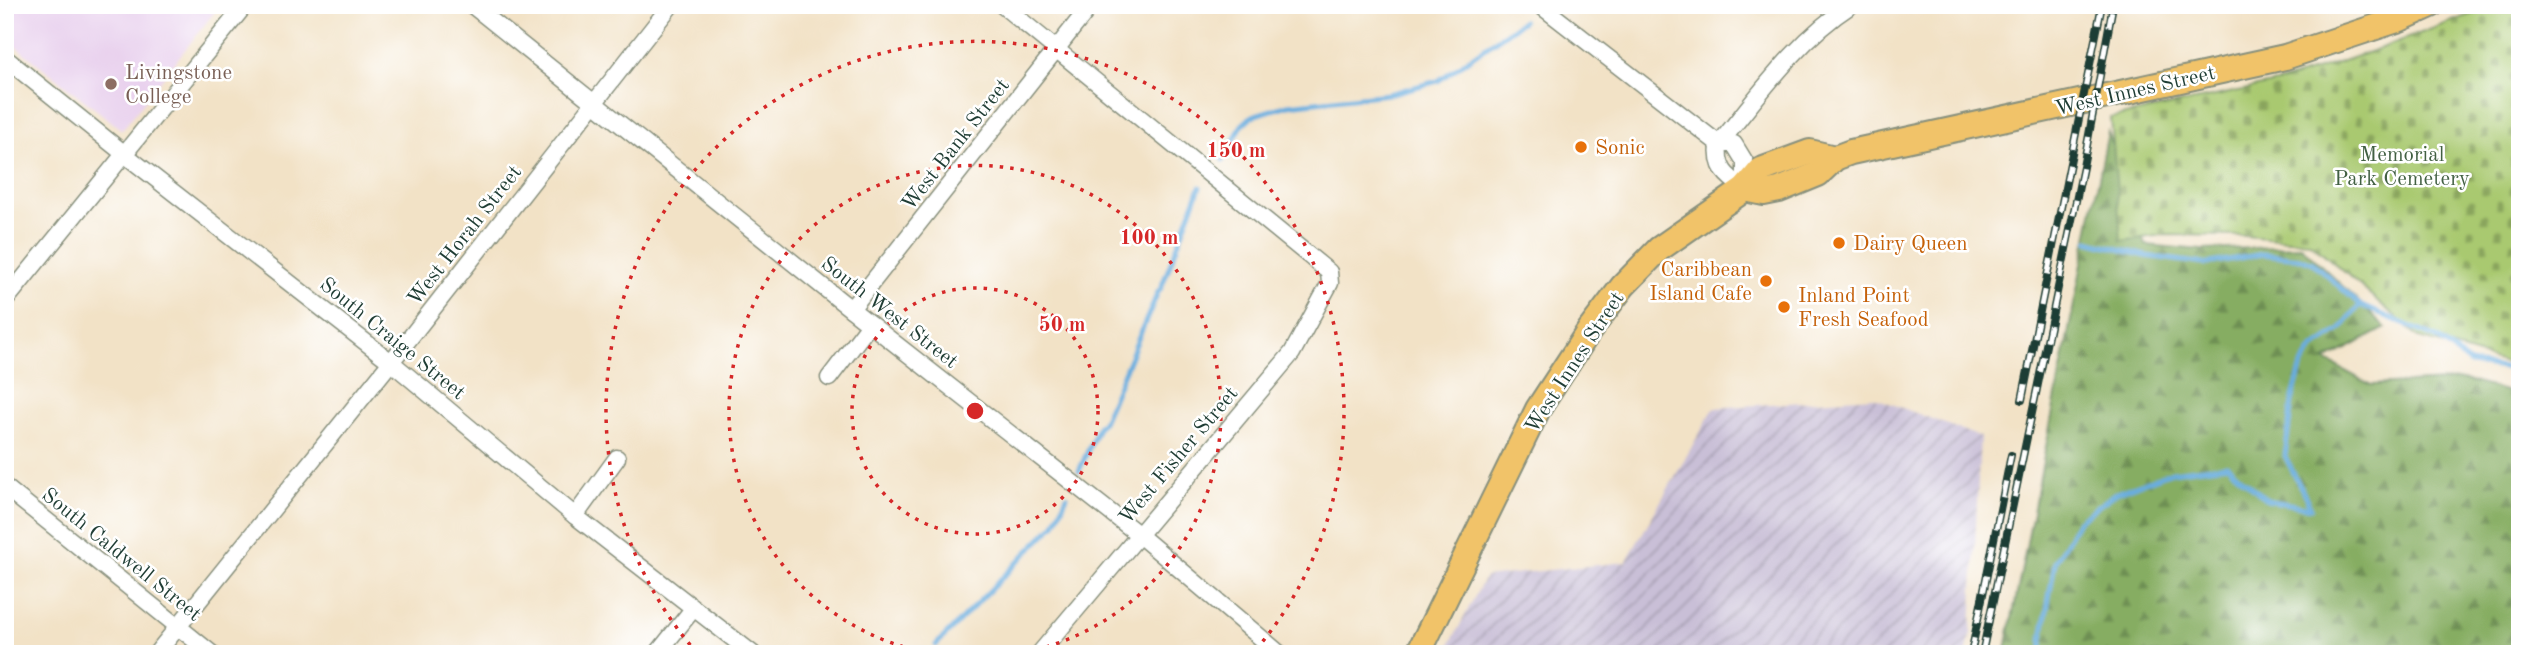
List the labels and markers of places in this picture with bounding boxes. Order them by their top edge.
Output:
place label: Livingstone College [125,63,232,108]
marker: Livingstone College [103,76,119,92]
place label: Sonic [1595,138,1645,159]
marker: Sonic [1573,139,1589,155]
place label: Dairy Queen [1853,234,1968,255]
marker: Dairy Queen [1831,235,1847,251]
place label: Caribbean Island Cafe [1649,260,1752,305]
marker: Caribbean Island Cafe [1758,273,1774,289]
place label: Inland Point Fresh Seafood [1798,286,1929,331]
marker: Inland Point Fresh Seafood [1776,299,1792,315]
centre of rings [963,399,987,423]

